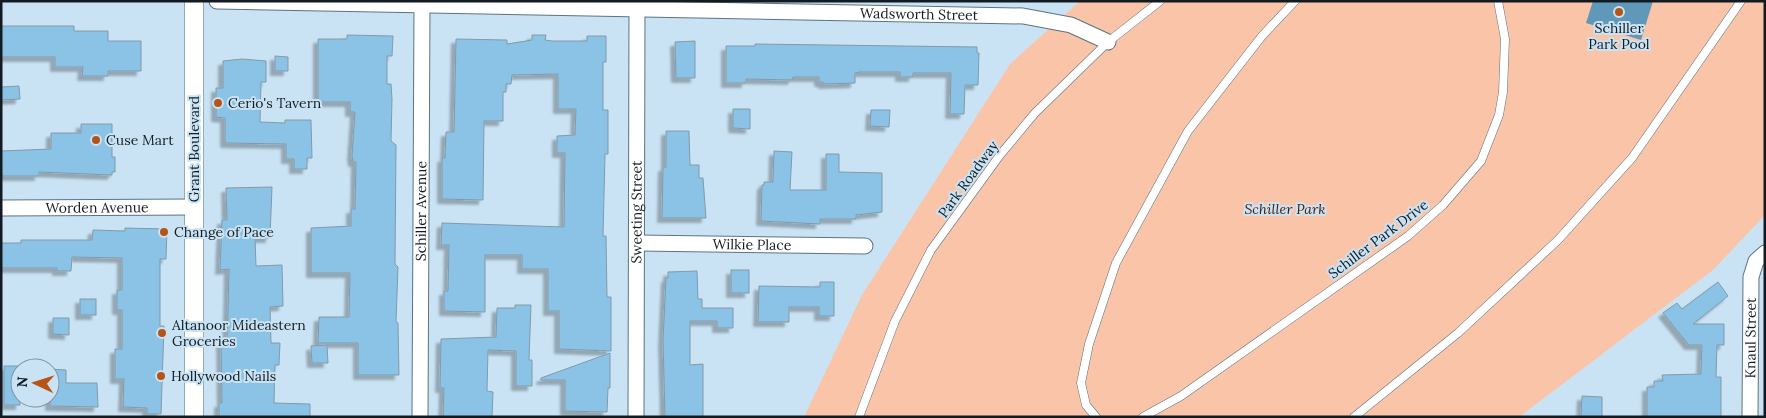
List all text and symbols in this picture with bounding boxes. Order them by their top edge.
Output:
street label: Wadsworth Street [860,4,979,24]
marker: Schiller Park Pool [1613,6,1625,18]
place label: Schiller Park Pool [1588,19,1650,53]
place label: Cerio's Tavern [228,94,322,112]
street label: Grant Boulevard [185,96,203,202]
marker: Cerio's Tavern [212,97,224,109]
place label: Cuse Mart [106,131,174,149]
marker: Cuse Mart [90,134,102,146]
street label: Park Roadway [934,137,1002,221]
street label: Schiller Avenue [412,160,430,261]
street label: Sweeting Street [627,160,646,264]
street label: Schiller Park Drive [1324,195,1432,282]
street label: Worden Avenue [45,198,149,217]
park label: Schiller Park [1244,200,1326,218]
place label: Change of Pace [174,223,274,241]
marker: Change of Pace [158,226,170,238]
street label: Wilkie Place [713,235,792,254]
street label: Knaul Street [1741,297,1760,378]
place label: Altanoor Mideastern Groceries [171,316,306,350]
marker: Altanoor Mideastern Groceries [156,327,168,339]
north arrow [10,358,60,408]
place label: Hollywood Nails [171,367,276,385]
marker: Hollywood Nails [155,370,167,382]
text: N [13,376,31,388]

